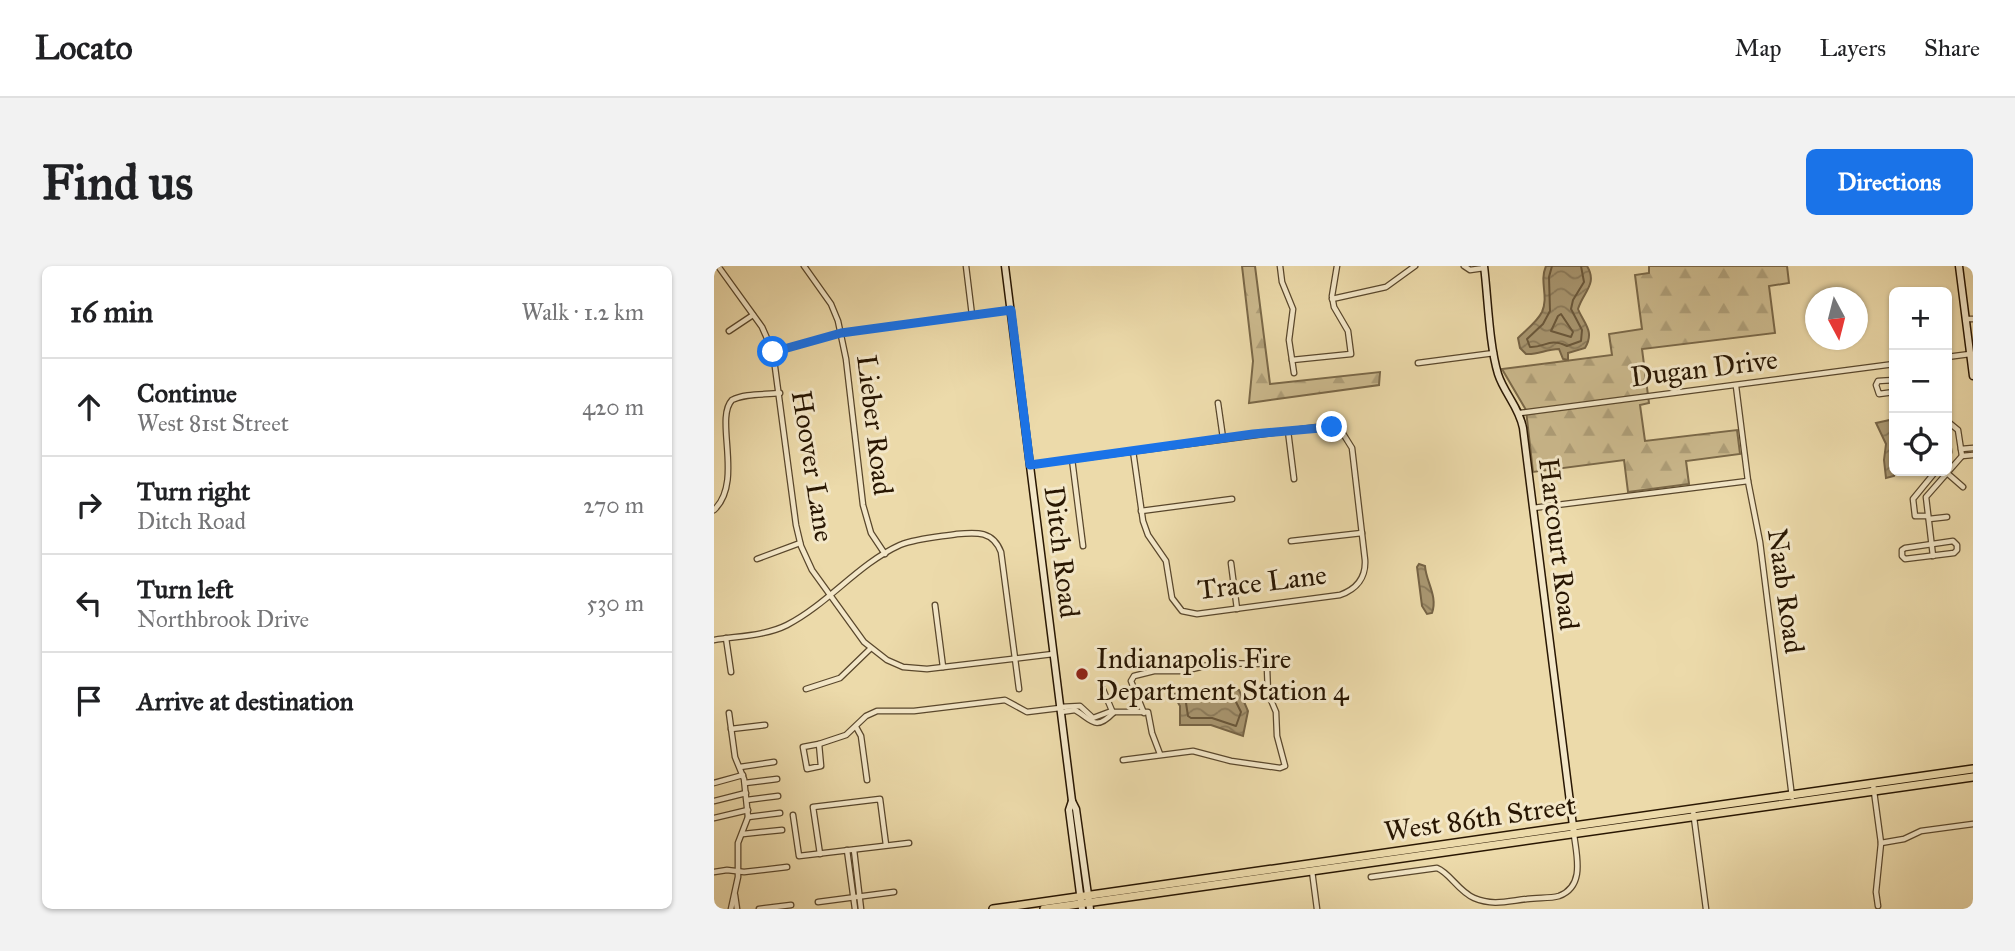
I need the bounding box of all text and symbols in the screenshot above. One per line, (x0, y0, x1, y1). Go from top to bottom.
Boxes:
text: Locato (35, 28, 133, 68)
text: Map (1735, 33, 1782, 63)
text: Layers (1820, 33, 1886, 63)
text: Share (1924, 33, 1980, 63)
button: Directions (1806, 149, 1973, 215)
text: Find us (42, 153, 193, 212)
north arrow (1805, 287, 1868, 350)
map controls (1889, 287, 1952, 476)
button: + (1889, 287, 1952, 350)
text: 16 min (70, 294, 153, 330)
text: Walk · 1.2 km (522, 298, 644, 326)
route start (757, 336, 788, 367)
street label: Dugan Drive (1629, 342, 1779, 394)
button: − (1889, 350, 1952, 413)
street label: Lieber Road (849, 353, 901, 497)
text: Continue (137, 377, 237, 409)
icon: ahead (70, 388, 108, 426)
street label: Hoover Lane (784, 388, 842, 544)
text: 420 m (582, 393, 644, 421)
text: West 81st Street (137, 409, 289, 437)
route end (1316, 411, 1347, 442)
button: locate (1889, 413, 1952, 476)
street label: Harcourt Road (1531, 456, 1587, 632)
text: Turn right (137, 475, 250, 507)
street label: Ditch Road (1037, 484, 1087, 620)
icon: right (70, 486, 108, 524)
text: 270 m (583, 491, 644, 519)
text: Ditch Road (137, 507, 246, 535)
street label: Naab Road (1760, 526, 1812, 656)
street label: Trace Lane (1196, 557, 1328, 607)
text: Turn left (137, 573, 233, 605)
icon: left (70, 584, 108, 622)
text: 530 m (586, 589, 644, 617)
text: Northbrook Drive (137, 605, 309, 633)
place label: Indianapolis Fire Department Station 4 (1096, 641, 1350, 708)
marker: Indianapolis Fire Department Station 4 (1074, 666, 1090, 682)
icon: arrive (70, 682, 108, 720)
text: Arrive at destination (137, 685, 354, 717)
street label: West 86th Street (1382, 787, 1578, 849)

